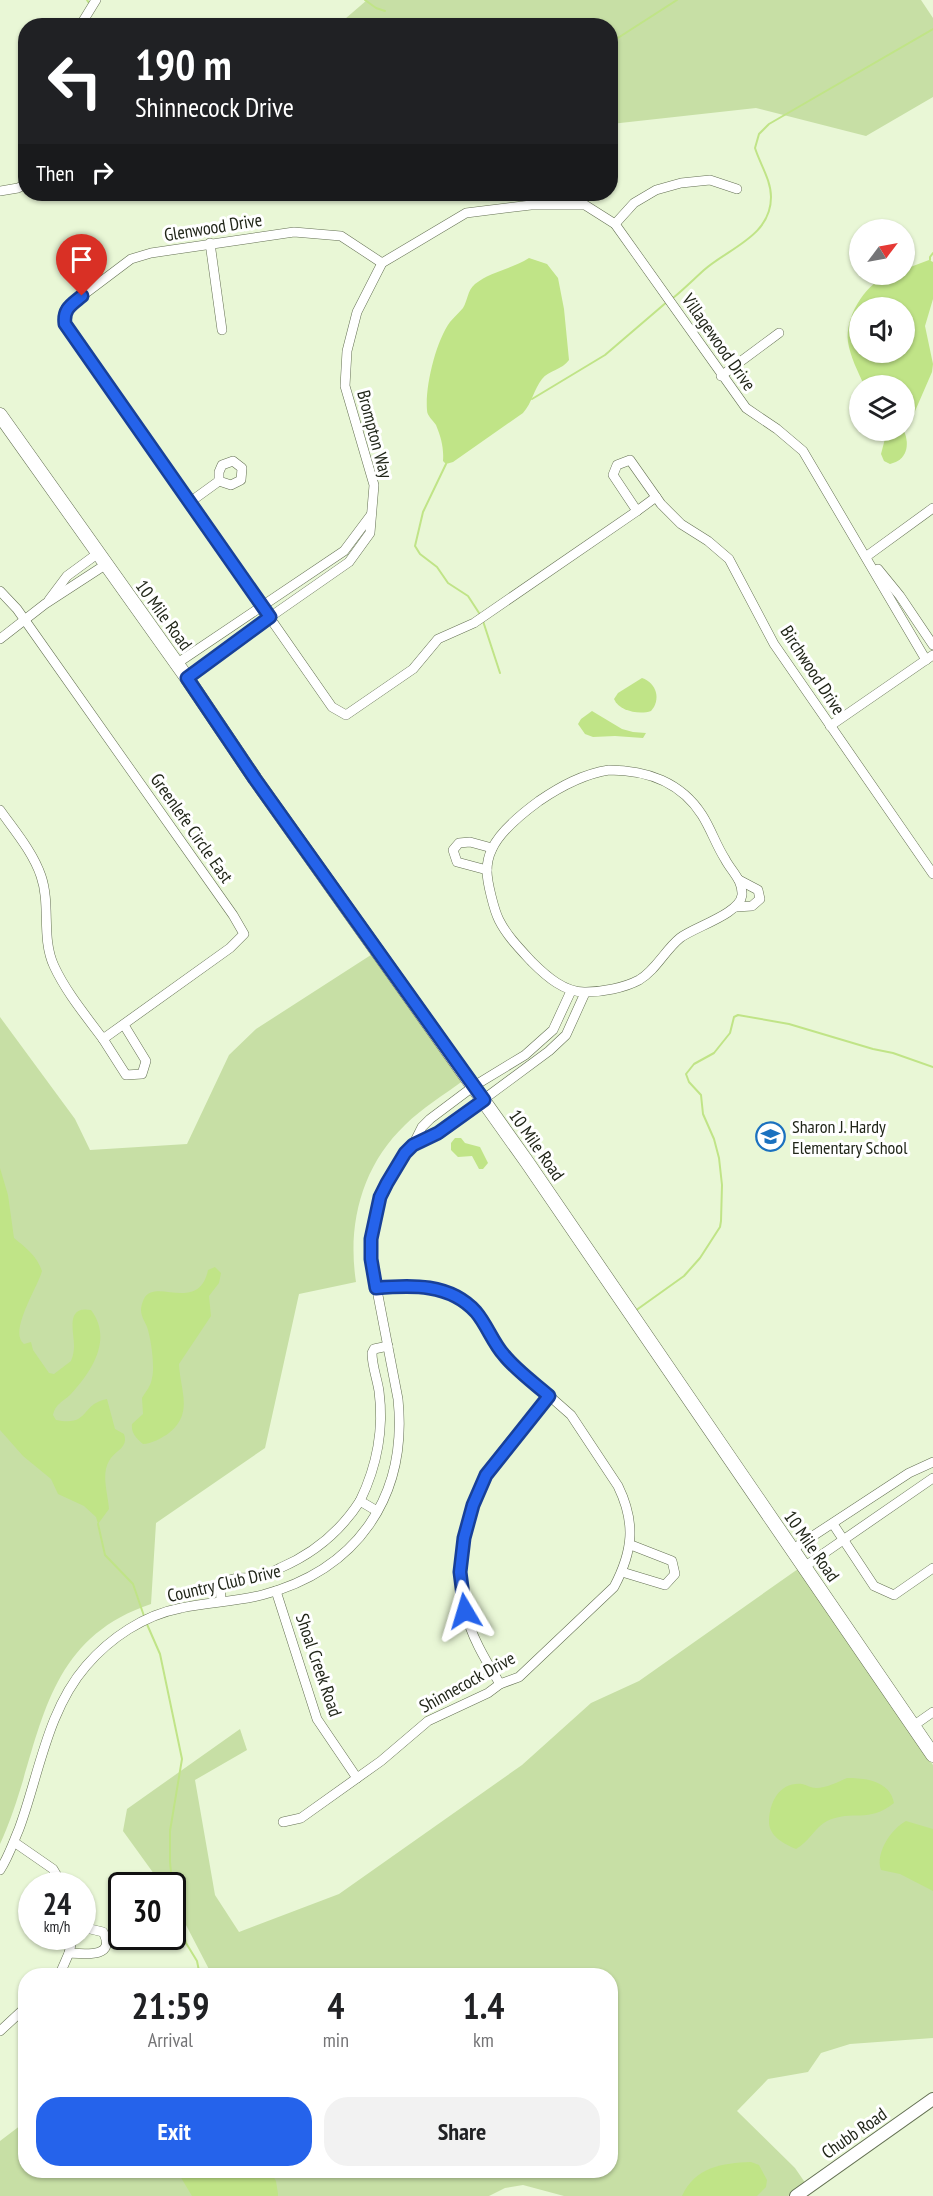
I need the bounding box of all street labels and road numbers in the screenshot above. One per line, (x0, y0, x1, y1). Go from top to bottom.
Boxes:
street label: Glenwood Drive (162, 208, 264, 246)
street label: Villagewood Drive (677, 288, 761, 395)
street label: Brompton Way (352, 387, 398, 481)
street label: 10 Mile Road (131, 575, 197, 655)
street label: Birchwood Drive (776, 621, 850, 719)
street label: Greenlefe Circle East (146, 769, 238, 887)
street label: 10 Mile Road (504, 1105, 570, 1185)
street label: 10 Mile Road (779, 1506, 845, 1586)
street label: Country Club Drive (165, 1559, 283, 1607)
street label: Shoal Creek Road (291, 1611, 347, 1719)
street label: Shinnecock Drive (415, 1646, 519, 1718)
street label: Chubb Road (817, 2102, 891, 2164)

